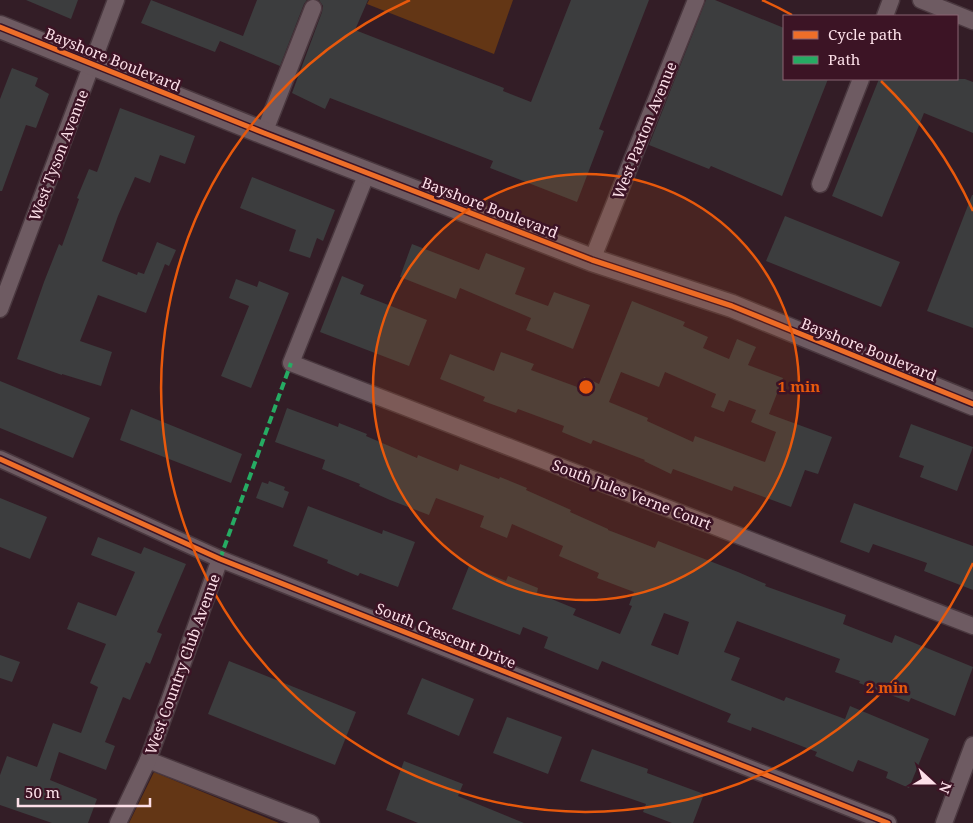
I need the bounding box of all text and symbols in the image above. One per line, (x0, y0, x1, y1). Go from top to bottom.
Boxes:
legend (783, 15, 958, 80)
street label: Bayshore Boulevard (42, 23, 184, 95)
text: Cycle path (828, 24, 903, 44)
text: Path (828, 49, 861, 69)
street label: West Paxton Avenue (607, 59, 681, 201)
street label: West Tyson Avenue (24, 87, 92, 223)
street label: Bayshore Boulevard (419, 172, 561, 242)
street label: Bayshore Boulevard (798, 313, 940, 385)
text: 1 min (778, 376, 820, 396)
centre of rings (577, 378, 595, 396)
street label: South Jules Verne Court (550, 454, 714, 534)
street label: West Country Club Avenue (140, 571, 224, 757)
street label: South Crescent Drive (373, 598, 519, 672)
text: 2 min (866, 677, 908, 697)
north arrow (908, 758, 958, 808)
scale bar (18, 776, 150, 808)
text: N (935, 779, 956, 796)
text: 50 m (25, 782, 60, 802)

